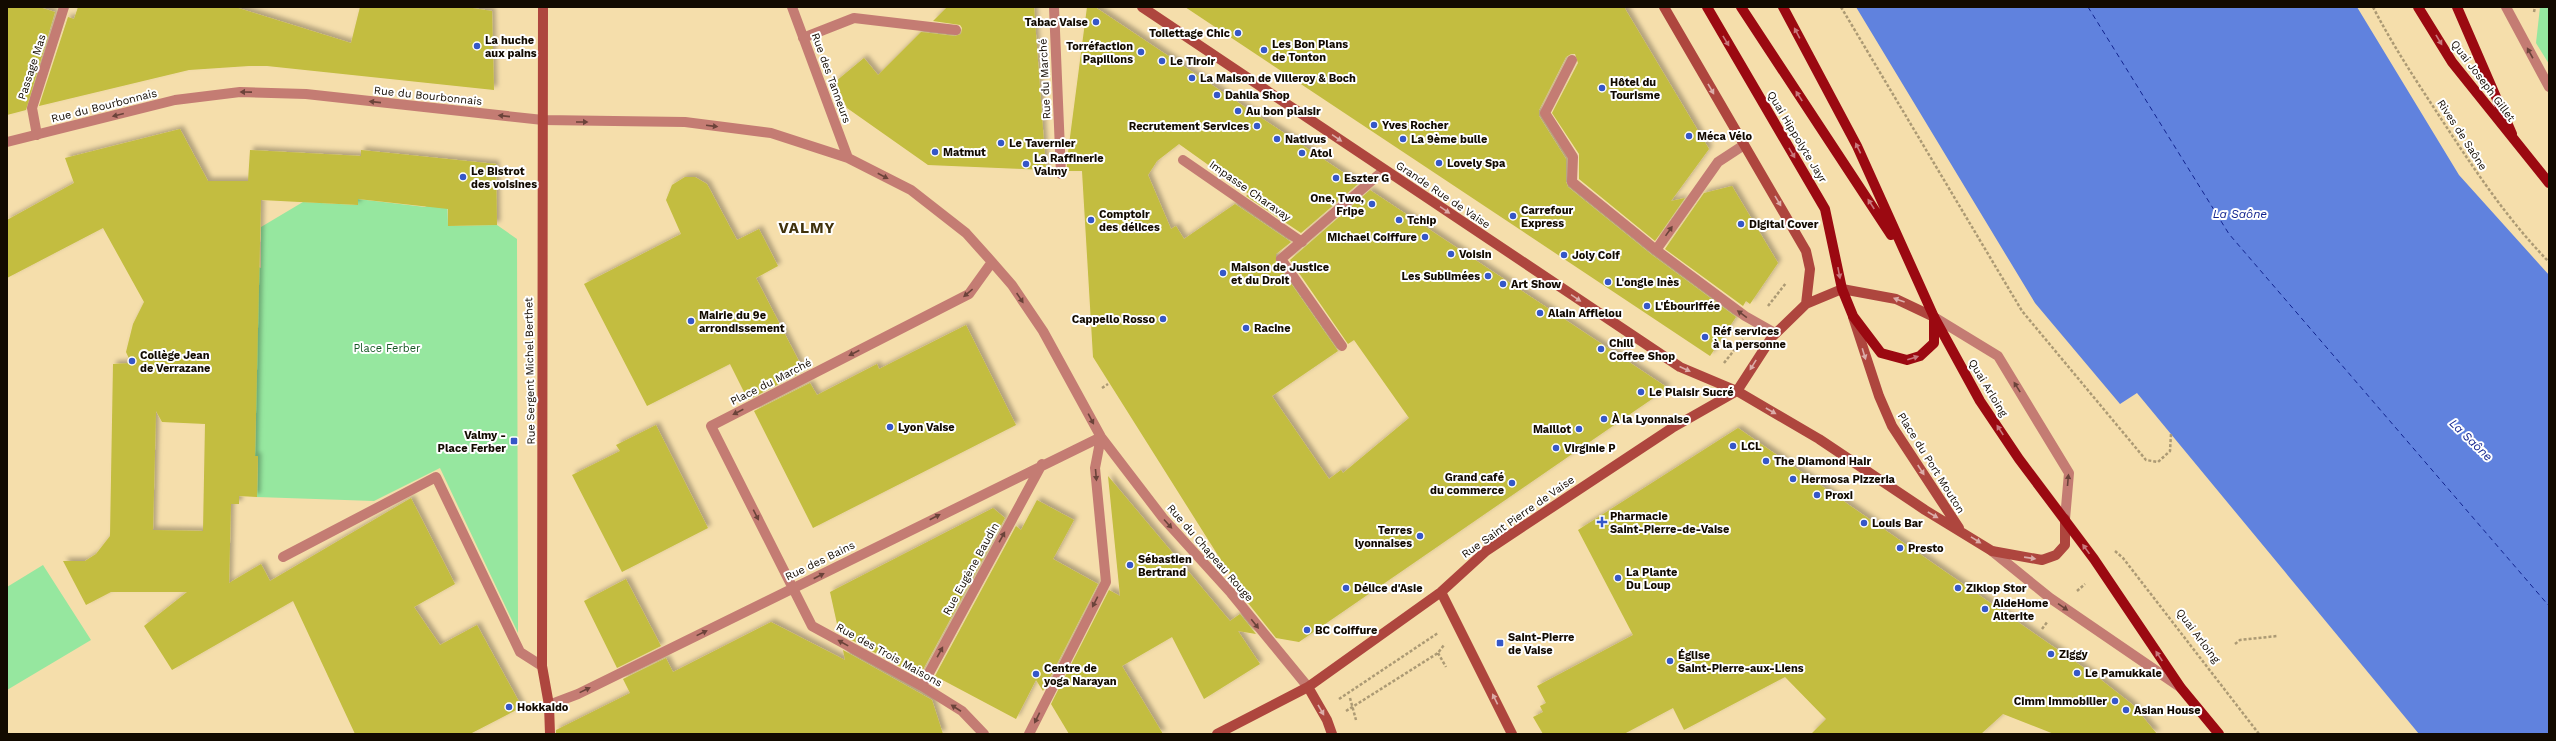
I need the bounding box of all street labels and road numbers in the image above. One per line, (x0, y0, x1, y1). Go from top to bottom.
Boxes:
street label: Rue des Tanneurs (809, 31, 853, 125)
street label: Passage Mas (15, 32, 49, 101)
street label: Rue du Marché (1036, 38, 1054, 120)
street label: Quai Joseph Gillet (2448, 38, 2518, 125)
street label: Rue du Bourbonnais (373, 84, 483, 108)
street label: Rue du Bourbonnais (50, 87, 158, 125)
street label: Quai Hippolyte Jayr (1764, 89, 1830, 186)
street label: Rives de Saône (2434, 97, 2490, 173)
street label: Impasse Charavay (1207, 158, 1294, 224)
street label: Grande Rue de Vaise (1393, 159, 1493, 231)
street label: Rue Sergent Michel Berthet (522, 297, 538, 445)
street label: Place du Marché (728, 356, 814, 408)
street label: Quai Arloing (1966, 357, 2010, 419)
street label: Place du Port Mouton (1895, 410, 1967, 516)
street label: Rue Saint Pierre de Vaise (1459, 473, 1577, 561)
street label: Rue du Chapeau Rouge (1164, 502, 1256, 604)
street label: Rue Eugène Baudin (940, 521, 1002, 617)
street label: Rue des Bains (783, 538, 857, 583)
street label: Quai Arloing (2173, 606, 2223, 666)
street label: Rue des Trois Maisons (834, 620, 945, 690)

